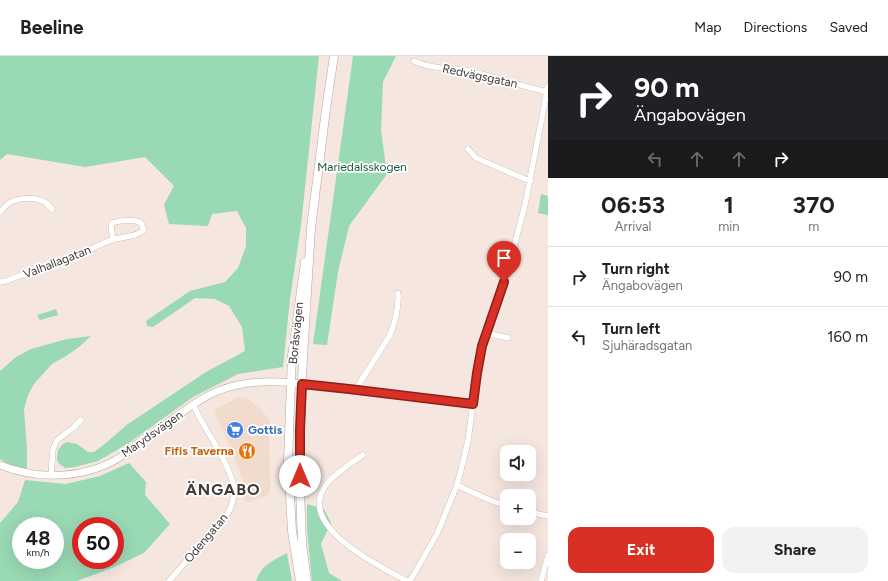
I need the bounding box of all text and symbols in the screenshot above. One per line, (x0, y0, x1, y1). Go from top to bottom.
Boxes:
text: Beeline (20, 16, 84, 39)
text: Map (694, 19, 722, 36)
text: Directions (744, 19, 807, 36)
text: Saved (829, 19, 868, 36)
street label: Redvägsgatan (441, 61, 519, 91)
text: 90 m (634, 70, 699, 104)
icon: right (568, 72, 620, 124)
text: Ängabovägen (634, 104, 746, 126)
icon: left (644, 148, 666, 170)
icon: ahead (686, 148, 708, 170)
icon: ahead (728, 148, 750, 170)
icon: right (770, 148, 792, 170)
park label: Mariedalsskogen (317, 160, 407, 174)
text: 06:53 (601, 190, 665, 219)
text: 1 (724, 190, 734, 219)
text: 370 (793, 190, 835, 219)
text: Arrival (615, 219, 651, 234)
text: min (718, 219, 740, 234)
text: m (808, 219, 819, 234)
pin (487, 241, 521, 282)
street label: Valhallagatan (21, 243, 93, 281)
icon: arrive (493, 247, 515, 269)
text: Turn right (602, 260, 670, 278)
icon: right (568, 266, 590, 288)
text: 90 m (833, 268, 868, 286)
text: Ängabovägen (602, 278, 683, 293)
street label: Boråsvägen (286, 301, 306, 365)
text: Turn left (602, 320, 660, 338)
icon: left (568, 326, 590, 348)
text: 160 m (827, 328, 868, 346)
text: Sjuhäradsgatan (602, 338, 692, 353)
street label: Marydsvägen (119, 408, 186, 460)
supermarket icon: Gottis (225, 420, 245, 440)
place label: Gottis (248, 423, 283, 437)
restaurant icon: Fifis Taverna (237, 441, 257, 461)
place label: Fifis Taverna (165, 444, 234, 458)
map controls (500, 445, 536, 569)
button: sound (500, 445, 536, 481)
position arrow (279, 455, 321, 497)
district label: ÄNGABO (185, 480, 261, 499)
button: + (500, 489, 536, 525)
street label: Odengatan (181, 510, 231, 566)
speed limit sign: 50 (72, 517, 124, 569)
text: 48 (26, 526, 50, 550)
button: Exit (568, 527, 714, 573)
button: Share (722, 527, 868, 573)
button: − (500, 533, 536, 569)
text: km/h (27, 546, 49, 559)

